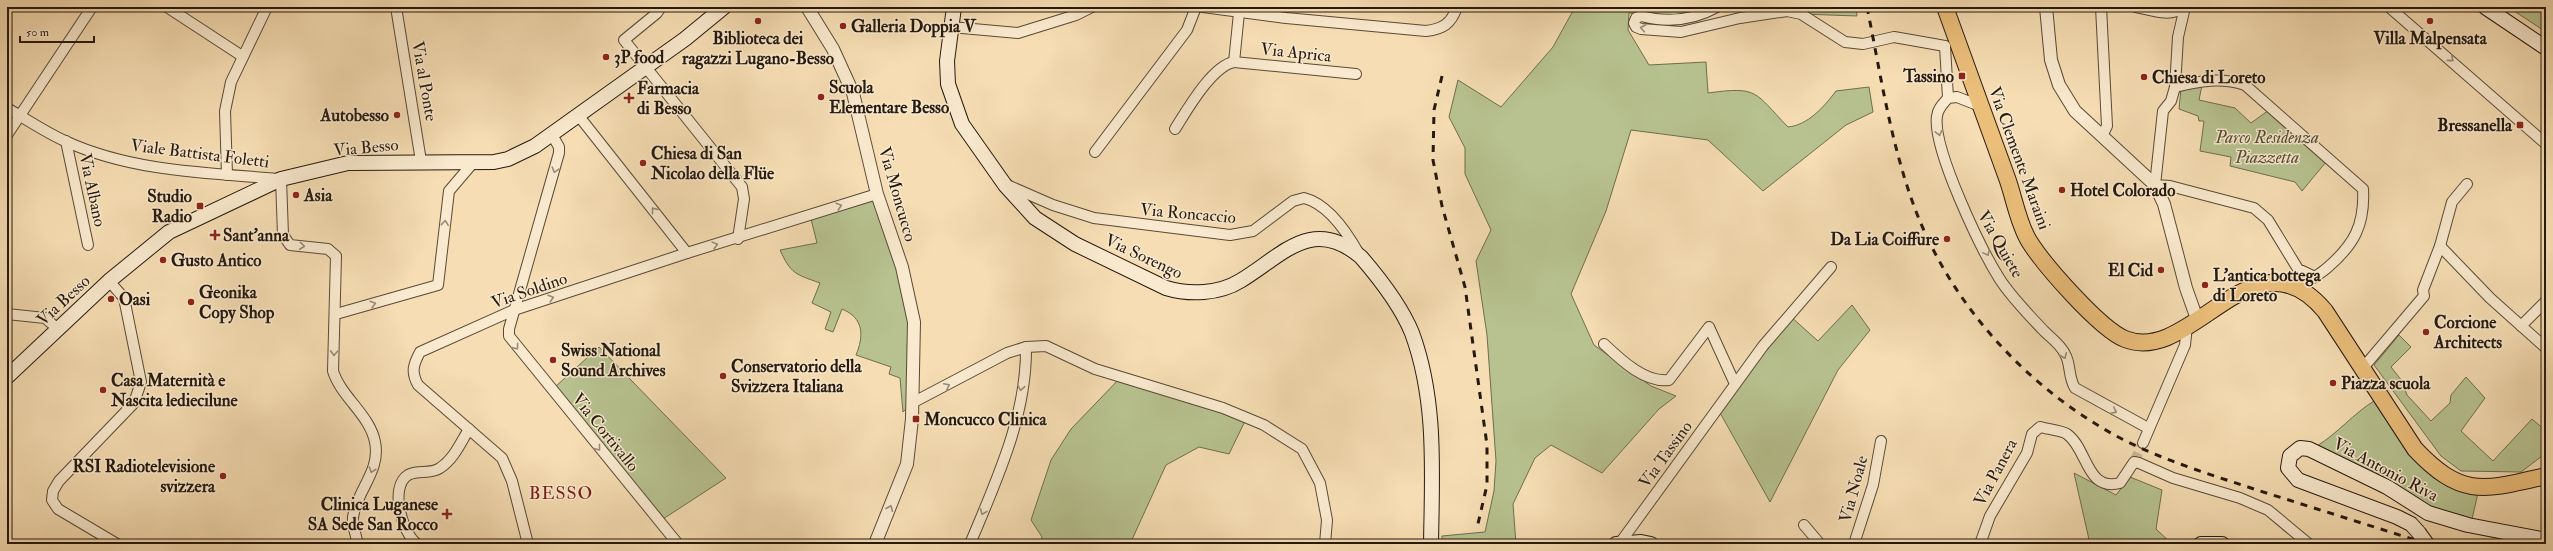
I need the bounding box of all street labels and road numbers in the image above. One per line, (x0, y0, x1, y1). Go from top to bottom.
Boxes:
street label: Via Aprica (1259, 38, 1333, 68)
street label: Via al Ponte (407, 39, 442, 123)
street label: Via Clemente Maraini (1984, 84, 2055, 233)
street label: Via Besso (333, 134, 399, 161)
street label: Viale Battista Foletti (130, 135, 271, 172)
street label: Via Moncucco (874, 144, 921, 244)
street label: Via Albano (75, 152, 111, 229)
street label: Via Roncaccio (1139, 199, 1237, 228)
street label: Via Quiete (1973, 207, 2028, 282)
street label: Via Sorengo (1102, 229, 1186, 284)
street label: Via Soldino (489, 268, 570, 313)
street label: Via Besso (32, 270, 94, 330)
street label: Via Cortivallo (568, 389, 644, 476)
street label: Via Tassino (1634, 417, 1697, 492)
street label: Via Antonio Riva (2330, 433, 2443, 506)
street label: Via Panera (1969, 434, 2022, 509)
street label: Via Noale (1834, 453, 1872, 525)

